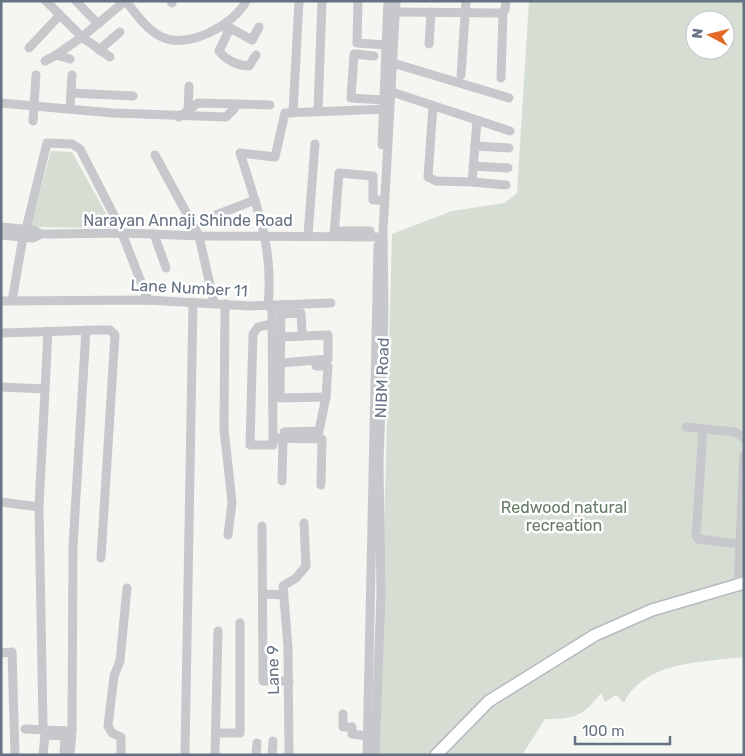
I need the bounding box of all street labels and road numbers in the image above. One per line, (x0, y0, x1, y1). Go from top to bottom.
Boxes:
street label: Narayan Annaji Shinde Road (83, 211, 293, 230)
street label: Lane Number 11 (130, 275, 248, 301)
street label: NIBM Road (371, 337, 393, 419)
street label: Lane 9 (263, 645, 283, 695)

